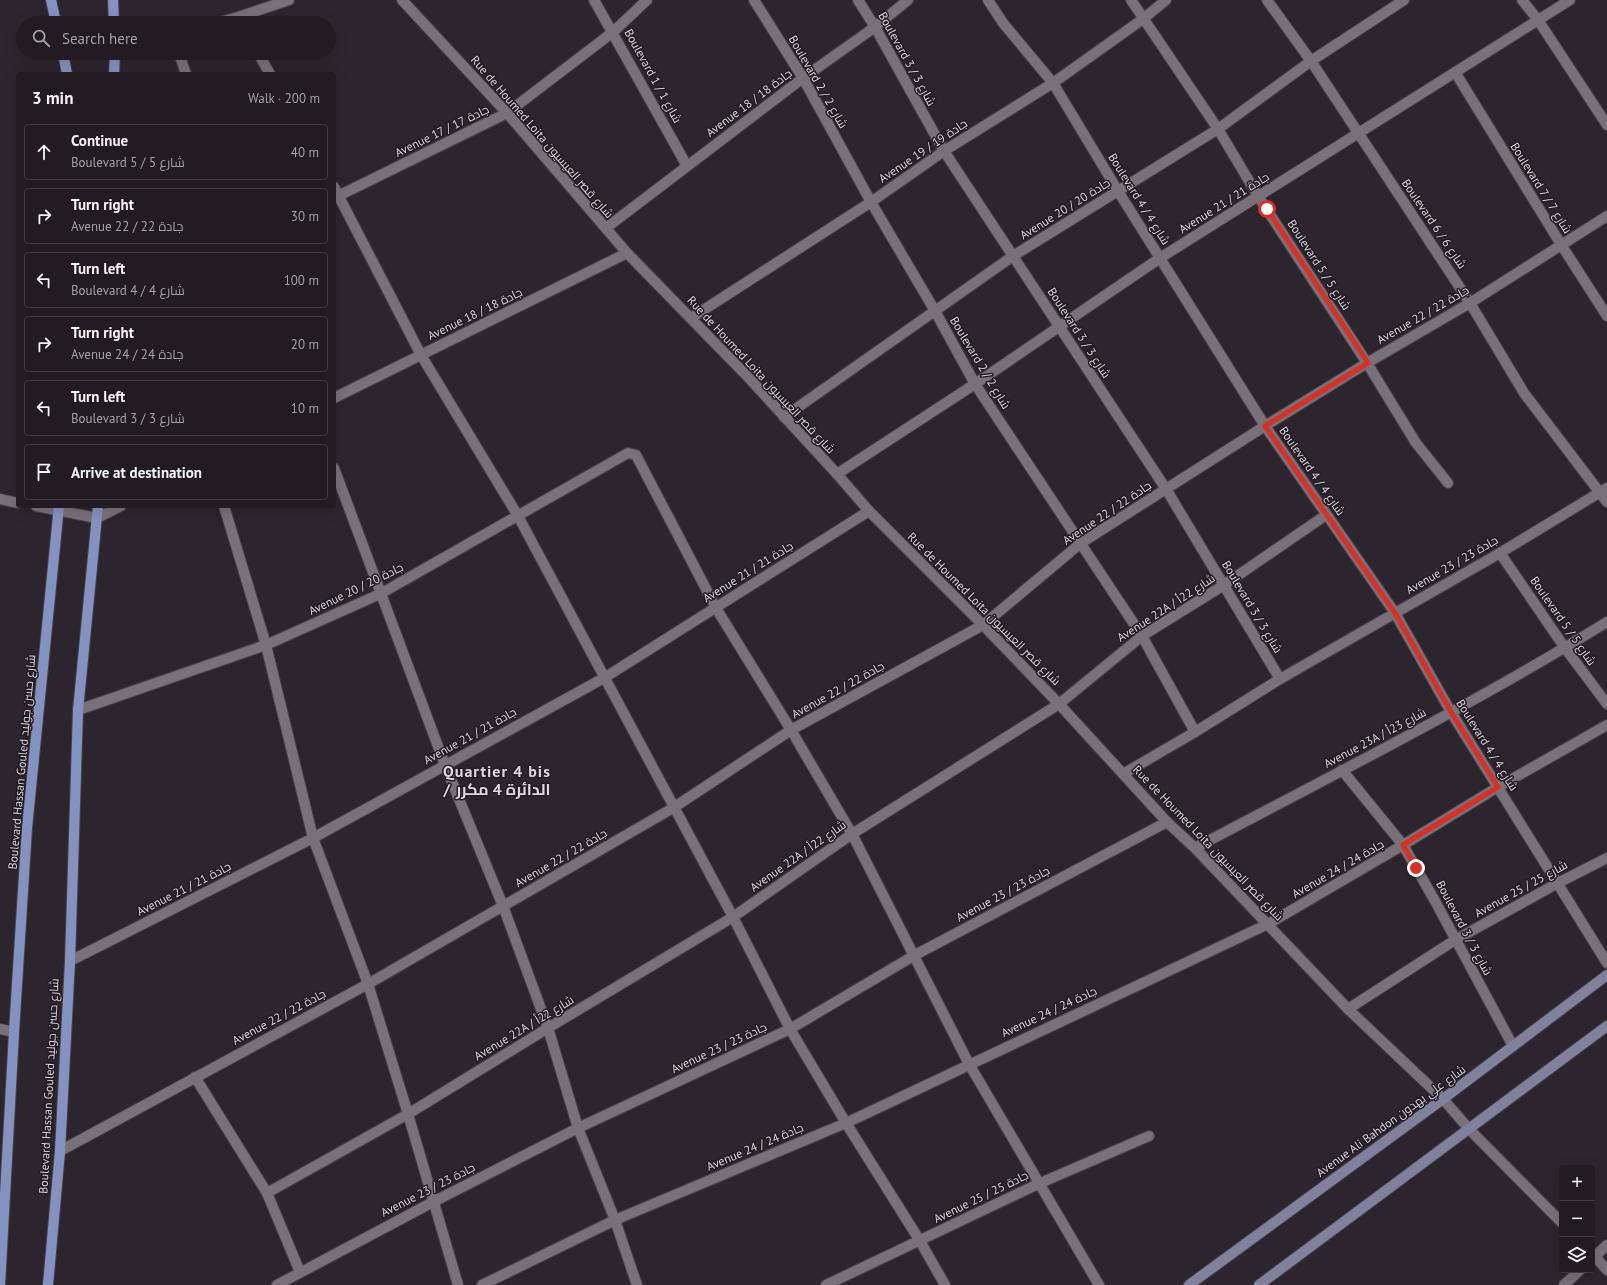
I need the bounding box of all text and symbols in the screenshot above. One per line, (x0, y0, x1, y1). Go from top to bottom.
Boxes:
street label: Boulevard 3 / شارع 3 (875, 9, 939, 109)
search box (16, 16, 336, 60)
street label: Boulevard 1 / شارع 1 (621, 26, 685, 126)
icon: search (30, 27, 52, 49)
text: Search here (62, 29, 138, 48)
street label: Boulevard 2 / شارع 2 (785, 33, 851, 131)
street label: Rue de Houmed Loita شارع قصر العيسيون (467, 52, 617, 222)
street label: Avenue 18 / جادة 18 (703, 65, 795, 140)
text: 3 min (32, 87, 73, 109)
text: Walk · 200 m (248, 90, 320, 107)
street label: Avenue 17 / جادة 17 (392, 101, 491, 160)
street label: Avenue 19 / جادة 19 (876, 115, 970, 186)
text: Continue (71, 131, 128, 150)
street label: Boulevard 7 / شارع 7 (1507, 140, 1575, 237)
icon: ahead (33, 141, 55, 163)
text: 40 m (291, 144, 319, 161)
street label: Boulevard 4 / شارع 4 (1104, 150, 1174, 248)
text: Boulevard 5 / شارع 5 (71, 154, 185, 171)
street label: Avenue 21 / جادة 21 (1176, 169, 1272, 236)
street label: Avenue 20 / جادة 20 (1017, 175, 1113, 242)
street label: Boulevard 6 / شارع 6 (1398, 176, 1470, 272)
text: Turn right (71, 195, 134, 214)
route start (1258, 200, 1276, 218)
icon: right (33, 205, 55, 227)
text: 30 m (291, 208, 319, 225)
street label: Boulevard 5 / شارع 5 (1284, 217, 1354, 313)
text: Avenue 22 / جادة 22 (71, 218, 183, 235)
text: Turn left (71, 259, 125, 278)
icon: left (33, 269, 55, 291)
text: 100 m (284, 272, 319, 289)
text: Boulevard 4 / شارع 4 (71, 282, 185, 299)
street label: Avenue 22 / جادة 22 (1374, 282, 1471, 347)
street label: Avenue 18 / جادة 18 (425, 284, 525, 343)
street label: Boulevard 3 / شارع 3 (1044, 285, 1114, 381)
street label: Rue de Houmed Loita شارع قصر العيسيون (683, 293, 839, 457)
street label: Boulevard 2 / شارع 2 (946, 314, 1014, 412)
text: Turn right (71, 323, 134, 342)
icon: right (33, 333, 55, 355)
text: 20 m (291, 336, 319, 353)
text: Avenue 24 / جادة 24 (71, 346, 183, 363)
text: Turn left (71, 387, 125, 406)
icon: left (33, 397, 55, 419)
text: 10 m (291, 400, 319, 417)
text: Boulevard 3 / شارع 3 (71, 410, 185, 427)
street label: Boulevard 4 / شارع 4 (1275, 423, 1349, 519)
icon: arrive (33, 461, 55, 483)
text: Arrive at destination (71, 463, 202, 482)
street label: Avenue 22 / جادة 22 (1060, 477, 1154, 548)
street label: Rue de Houmed Loita شارع قصر العيسيون (904, 529, 1064, 689)
street label: Avenue 23 / جادة 23 (1403, 532, 1500, 597)
street label: Avenue 21 / جادة 21 (700, 538, 796, 605)
street label: Boulevard 3 / شارع 3 (1218, 558, 1286, 656)
street label: Avenue 20 / جادة 20 (306, 559, 406, 618)
street label: Avenue 22A / شارع 22أ (1114, 570, 1218, 646)
street label: Boulevard 5 / شارع 5 (1526, 573, 1600, 669)
street label: Boulevard Hassan Gouled شارع حسن جوليد (5, 654, 39, 870)
street label: Avenue 22 / جادة 22 (789, 658, 887, 721)
street label: Boulevard 4 / شارع 4 (1452, 696, 1522, 794)
street label: Avenue 21 / جادة 21 (421, 704, 519, 767)
street label: Avenue 23A / شارع 23أ (1321, 704, 1429, 772)
district label: Quartier 4 bis / الدائرة 4 مكرر (442, 761, 551, 799)
street label: Rue de Houmed Loita شارع قصر العيسيون (1129, 762, 1287, 924)
street label: Avenue 22A / شارع 22أ (747, 817, 849, 895)
street label: Avenue 22 / جادة 22 (512, 825, 609, 890)
street label: Avenue 24 / جادة 24 (1289, 836, 1386, 901)
street label: Avenue 25 / شارع 25 (1472, 857, 1570, 921)
street label: Avenue 21 / جادة 21 (134, 858, 233, 919)
route end (1407, 859, 1425, 877)
street label: Avenue 23 / جادة 23 (953, 863, 1052, 925)
street label: Boulevard 3 / شارع 3 (1432, 878, 1496, 978)
street label: Boulevard Hassan Gouled شارع حسن جوليد (35, 978, 63, 1194)
street label: Avenue 24 / جادة 24 (999, 983, 1099, 1040)
street label: Avenue 22 / جادة 22 (229, 986, 328, 1048)
street label: Avenue 22A / شارع 22أ (471, 992, 577, 1064)
street label: Avenue 23 / جادة 23 (669, 1019, 769, 1076)
street label: Avenue Ali Bahdon شارع علي بهدون (1313, 1061, 1470, 1182)
street label: Avenue 24 / جادة 24 (704, 1119, 805, 1174)
street label: Avenue 23 / جادة 23 (378, 1159, 477, 1220)
map controls (1559, 1165, 1595, 1273)
button: + (1559, 1165, 1595, 1201)
street label: Avenue 25 / جادة 25 (931, 1167, 1031, 1226)
button: − (1559, 1201, 1595, 1237)
button: layers (1559, 1237, 1595, 1273)

